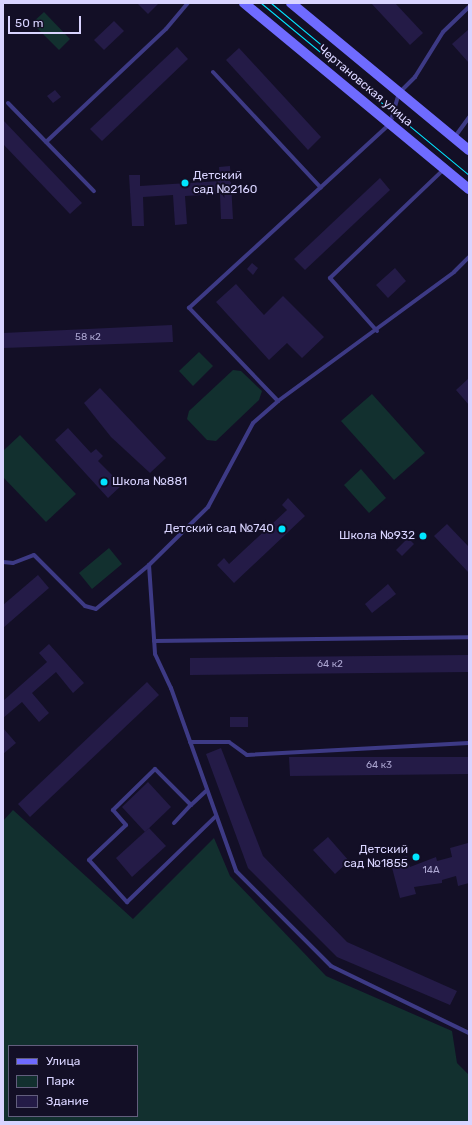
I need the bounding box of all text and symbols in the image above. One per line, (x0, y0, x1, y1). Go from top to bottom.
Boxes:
scale bar (10, 8, 83, 34)
text: 50 m (15, 16, 43, 30)
street label: Чертановская улица (315, 42, 415, 130)
place label: Детский сад №2160 (193, 169, 257, 197)
marker: Детский сад №2160 (180, 178, 190, 188)
house number: 58 к2 (75, 332, 101, 344)
place label: Школа №881 (112, 475, 187, 489)
marker: Школа №881 (99, 477, 109, 487)
place label: Детский сад №740 (164, 522, 274, 536)
marker: Детский сад №740 (277, 524, 287, 534)
place label: Школа №932 (339, 529, 415, 543)
marker: Школа №932 (418, 531, 428, 541)
house number: 64 к2 (317, 659, 343, 671)
house number: 64 к3 (366, 760, 392, 772)
place label: Детский сад №1855 (344, 843, 408, 871)
marker: Детский сад №1855 (411, 852, 421, 862)
house number: 14А (422, 865, 440, 877)
legend (8, 1045, 138, 1117)
text: Улица (46, 1054, 80, 1068)
text: Парк (46, 1074, 75, 1088)
text: Здание (46, 1094, 89, 1108)

